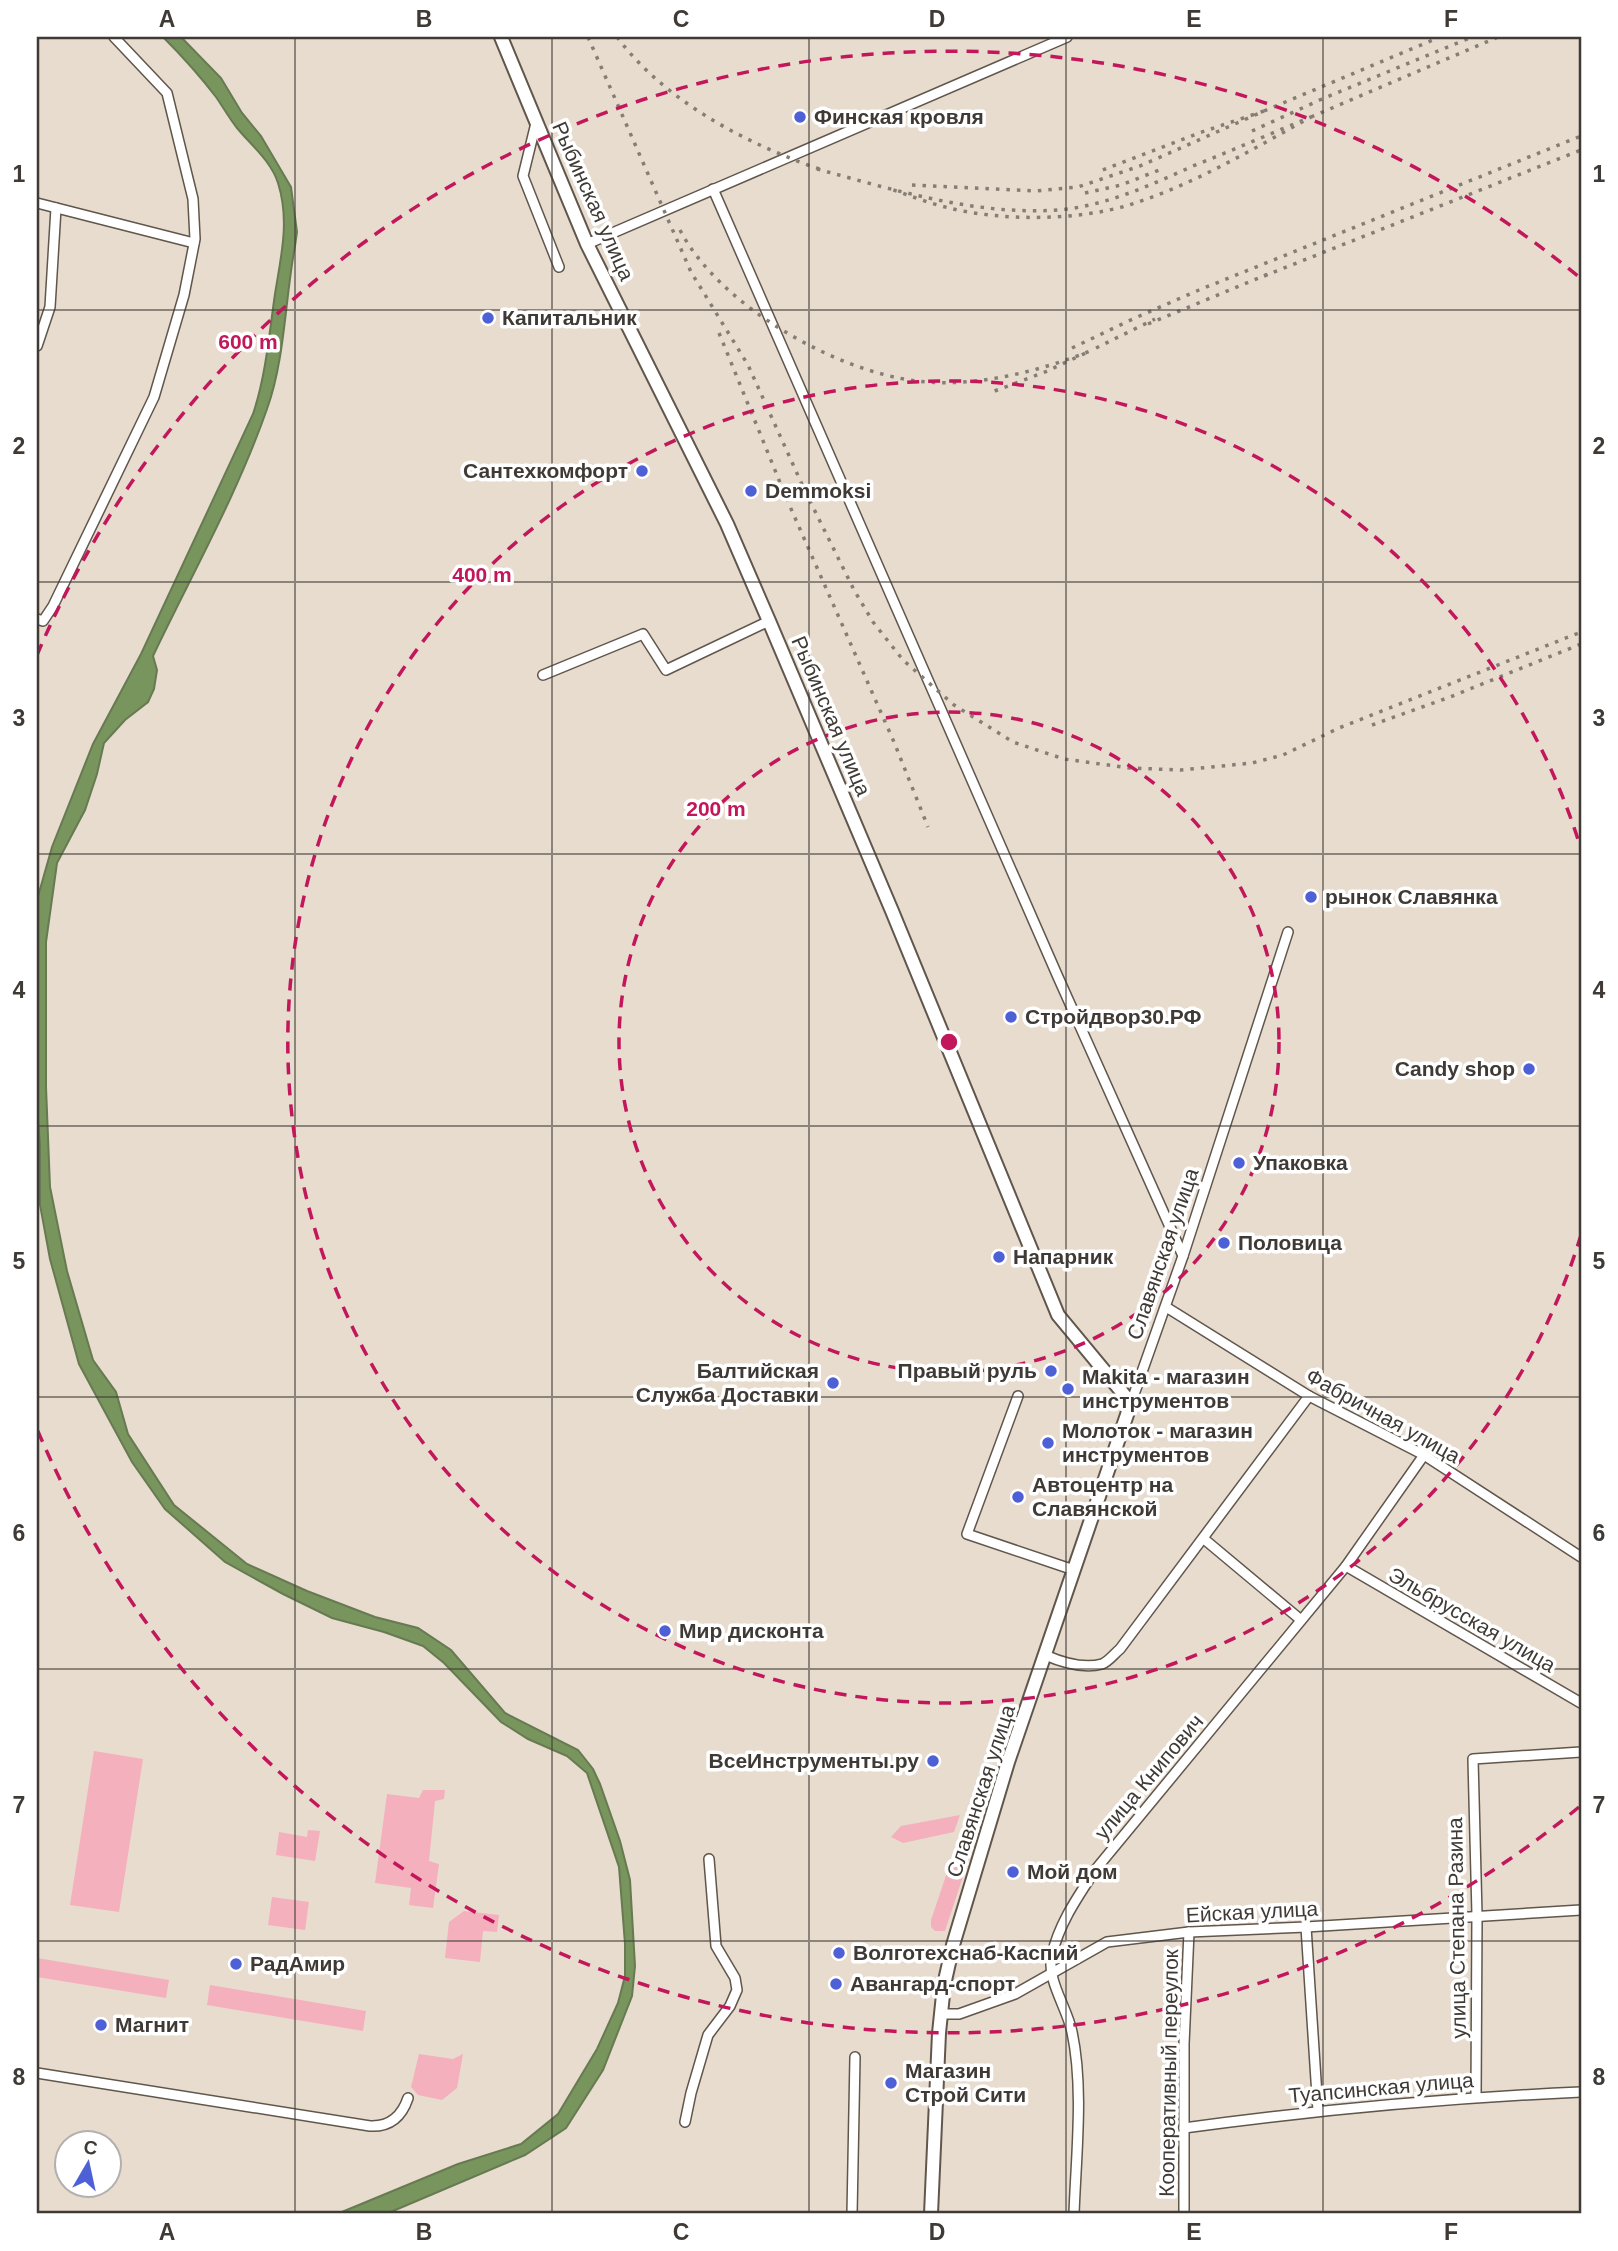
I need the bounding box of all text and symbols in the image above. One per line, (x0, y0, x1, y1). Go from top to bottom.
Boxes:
text: A (159, 6, 175, 32)
text: B (416, 6, 432, 32)
text: C (673, 6, 689, 32)
text: D (929, 6, 945, 32)
text: E (1186, 6, 1202, 32)
text: F (1444, 6, 1458, 32)
place label: Финская кровля (814, 105, 984, 128)
marker: Финская кровля (792, 109, 808, 125)
street label: Рыбинская улица (548, 118, 639, 284)
text: 1 (13, 161, 26, 187)
text: 1 (1593, 161, 1606, 187)
place label: Капитальник (502, 306, 637, 329)
marker: Капитальник (480, 310, 496, 326)
text: 600 m (218, 330, 278, 353)
text: 2 (13, 433, 25, 459)
text: 2 (1593, 433, 1605, 459)
place label: Сантехкомфорт (463, 459, 628, 482)
marker: Сантехкомфорт (634, 463, 650, 479)
place label: Demmoksi (765, 479, 871, 502)
marker: Demmoksi (743, 483, 759, 499)
text: 400 m (452, 563, 512, 586)
street label: Рыбинская улица (787, 633, 876, 799)
text: 3 (13, 705, 25, 731)
text: 3 (1593, 705, 1605, 731)
text: 200 m (686, 797, 746, 820)
place label: рынок Славянка (1325, 885, 1498, 908)
marker: рынок Славянка (1303, 889, 1319, 905)
text: 4 (13, 977, 26, 1003)
text: 4 (1593, 977, 1606, 1003)
place label: Стройдвор30.РФ (1025, 1005, 1202, 1028)
marker: Стройдвор30.РФ (1003, 1009, 1019, 1025)
centre of rings (937, 1030, 961, 1054)
place label: Candy shop (1395, 1057, 1515, 1080)
marker: Candy shop (1521, 1061, 1537, 1077)
place label: Упаковка (1253, 1151, 1348, 1174)
marker: Упаковка (1231, 1155, 1247, 1171)
street label: Славянская улица (1122, 1165, 1203, 1343)
place label: Половица (1238, 1231, 1342, 1254)
marker: Половица (1216, 1235, 1232, 1251)
place label: Напарник (1013, 1245, 1114, 1268)
text: 5 (13, 1248, 26, 1274)
text: 5 (1593, 1248, 1606, 1274)
marker: Напарник (991, 1249, 1007, 1265)
place label: Балтийская Служба Доставки (636, 1359, 819, 1406)
place label: Правый руль (898, 1359, 1037, 1382)
marker: Правый руль (1043, 1363, 1059, 1379)
street label: Фабричная улица (1302, 1364, 1464, 1468)
place label: Makita - магазин инструментов (1082, 1365, 1250, 1412)
marker: Балтийская Служба Доставки (825, 1375, 841, 1391)
marker: Makita - магазин инструментов (1060, 1381, 1076, 1397)
place label: Молоток - магазин инструментов (1062, 1419, 1253, 1466)
marker: Молоток - магазин инструментов (1040, 1435, 1056, 1451)
place label: Автоцентр на Славянской (1032, 1473, 1174, 1520)
marker: Автоцентр на Славянской (1010, 1489, 1026, 1505)
text: 6 (13, 1520, 25, 1546)
text: 6 (1593, 1520, 1605, 1546)
street label: Эльбрусская улица (1385, 1562, 1560, 1677)
place label: Мир дисконта (679, 1619, 824, 1642)
marker: Мир дисконта (657, 1623, 673, 1639)
street label: Славянская улица (942, 1702, 1019, 1880)
street label: улица Книпович (1090, 1710, 1208, 1844)
place label: ВсеИнструменты.ру (709, 1749, 919, 1772)
marker: ВсеИнструменты.ру (925, 1753, 941, 1769)
text: 7 (13, 1792, 25, 1818)
text: 7 (1593, 1792, 1605, 1818)
street label: улица Степана Разина (1443, 1817, 1470, 2039)
place label: Мой дом (1027, 1860, 1117, 1883)
marker: Мой дом (1005, 1864, 1021, 1880)
street label: Ейская улица (1185, 1897, 1319, 1926)
place label: Волготехснаб-Каспий (853, 1941, 1078, 1964)
marker: Волготехснаб-Каспий (831, 1945, 847, 1961)
street label: Кооперативный переулок (1155, 1948, 1182, 2197)
place label: РадАмир (250, 1952, 345, 1975)
marker: РадАмир (228, 1956, 244, 1972)
place label: Авангард-cпорт (850, 1972, 1015, 1995)
marker: Авангард-cпорт (828, 1976, 844, 1992)
place label: Магнит (115, 2013, 189, 2036)
marker: Магнит (93, 2017, 109, 2033)
place label: Магазин Строй Сити (905, 2059, 1026, 2106)
text: 8 (13, 2064, 26, 2090)
text: 8 (1593, 2064, 1606, 2090)
street label: Туапсинская улица (1288, 2068, 1475, 2107)
marker: Магазин Строй Сити (883, 2075, 899, 2091)
north arrow (52, 2128, 122, 2198)
text: С (82, 2136, 99, 2159)
text: A (159, 2219, 175, 2245)
text: B (416, 2219, 432, 2245)
text: C (673, 2219, 689, 2245)
text: D (929, 2219, 945, 2245)
text: E (1186, 2219, 1202, 2245)
text: F (1444, 2219, 1458, 2245)

